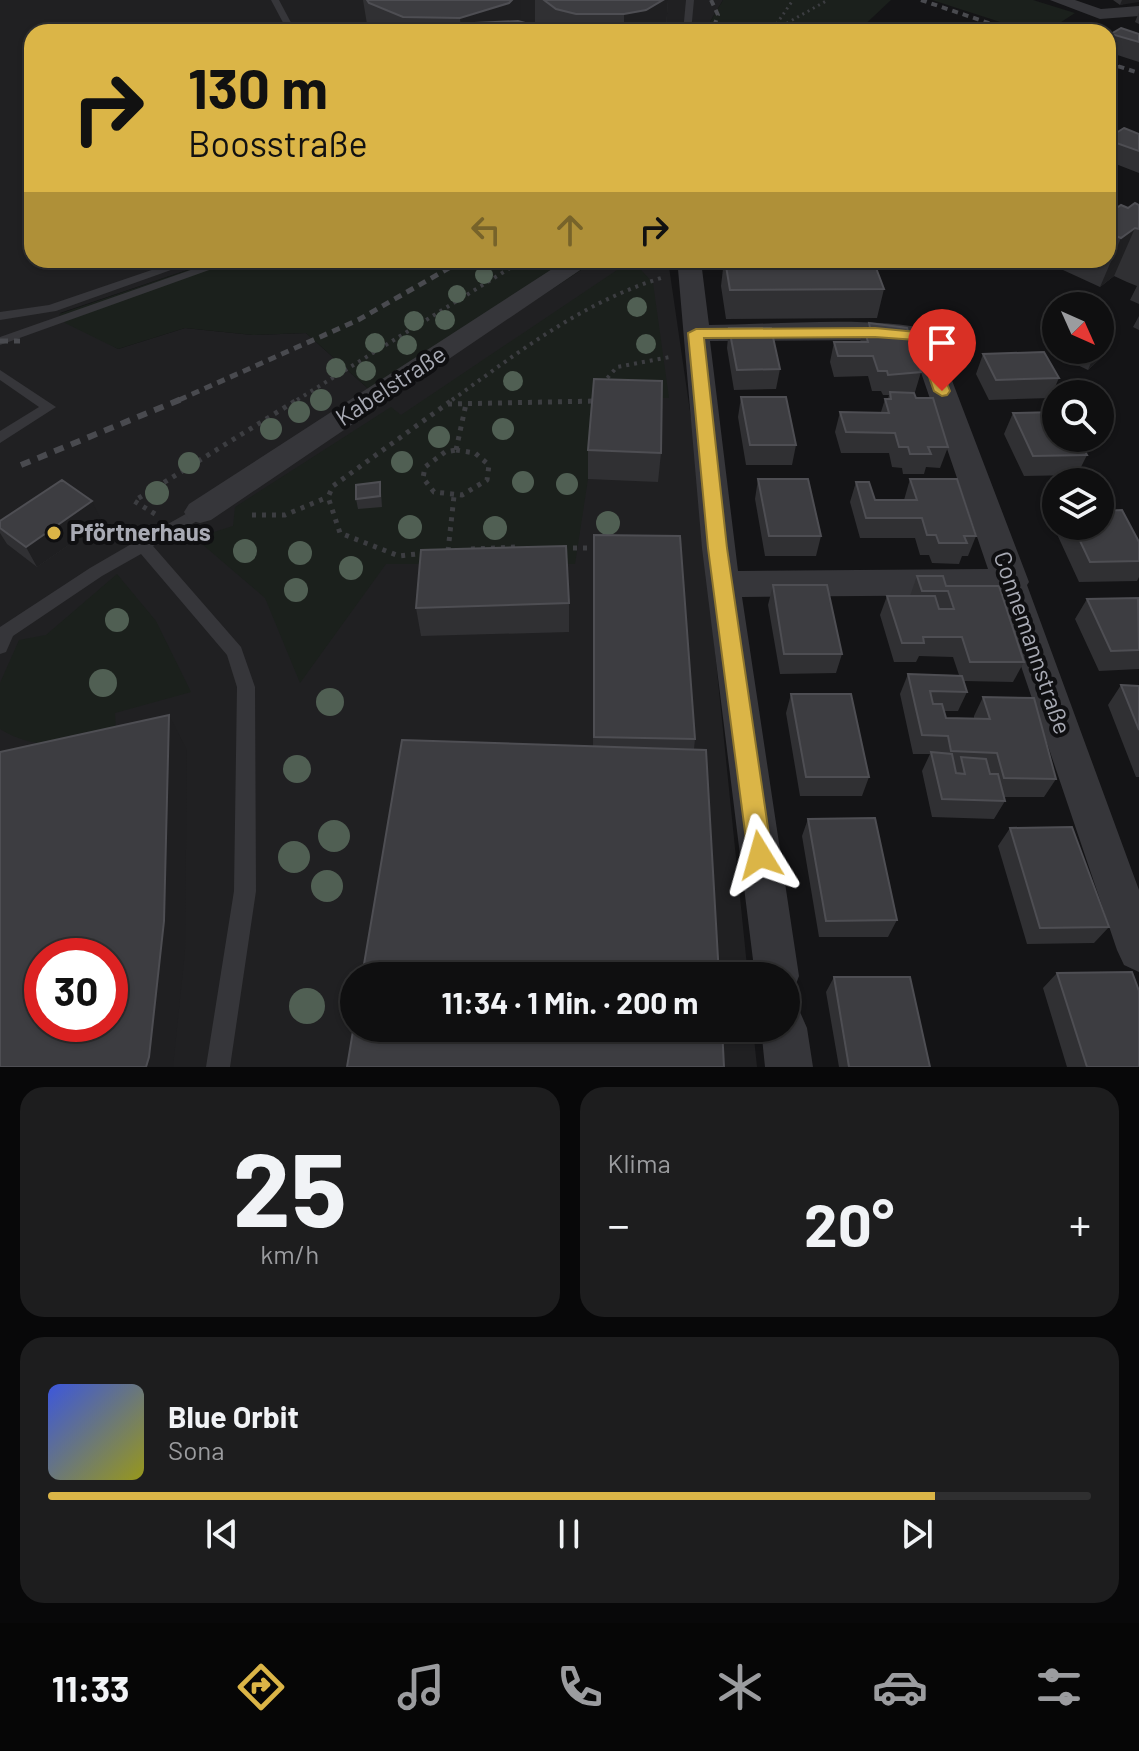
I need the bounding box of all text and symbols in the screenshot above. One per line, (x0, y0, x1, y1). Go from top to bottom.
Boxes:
text: 130 m (188, 53, 328, 120)
icon: right (56, 56, 160, 160)
text: Boosstraße (188, 121, 368, 164)
icon: left (464, 208, 508, 252)
icon: ahead (548, 208, 592, 252)
icon: right (632, 208, 676, 252)
north arrow (1042, 292, 1114, 364)
map controls (1042, 292, 1114, 540)
pin (908, 309, 976, 391)
icon: arrive (920, 321, 964, 365)
street label: Kabelstraße (330, 338, 451, 431)
button: search (1042, 380, 1114, 452)
button: layers (1042, 468, 1114, 540)
place label: Pförtnerhaus (70, 517, 211, 546)
marker: Pförtnerhaus (45, 524, 63, 542)
street label: Connemannstraße (989, 547, 1078, 738)
position arrow (718, 813, 802, 897)
speed limit sign: 30 (24, 938, 128, 1042)
text: 11:34 · 1 Min. · 200 m (442, 984, 698, 1020)
text: 25 (233, 1123, 347, 1248)
text: Klima (608, 1147, 671, 1178)
text: 20° (804, 1187, 894, 1259)
text: − (608, 1197, 630, 1250)
text: + (1069, 1197, 1091, 1250)
text: km/h (260, 1238, 319, 1269)
text: Blue Orbit (168, 1398, 299, 1434)
text: Sona (168, 1434, 225, 1465)
icon: previous (200, 1512, 244, 1556)
icon: pause (547, 1512, 591, 1556)
icon: next (895, 1512, 939, 1556)
icon: directions (233, 1659, 289, 1715)
icon: music (393, 1659, 449, 1715)
icon: phone (552, 1659, 608, 1715)
icon: climate (712, 1659, 768, 1715)
icon: car (872, 1659, 928, 1715)
icon: filters (1031, 1659, 1087, 1715)
text: 11:33 (52, 1666, 130, 1709)

